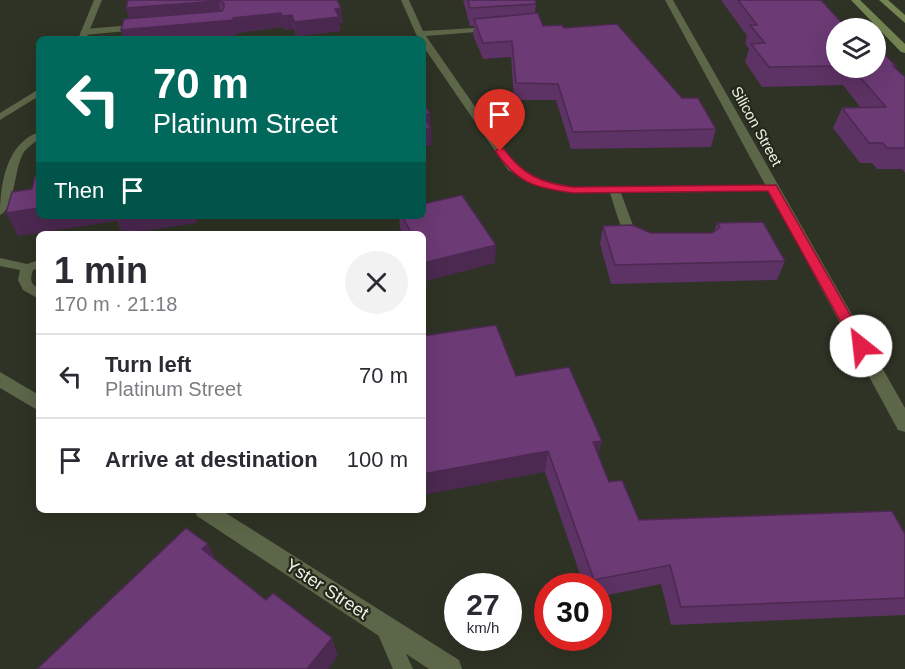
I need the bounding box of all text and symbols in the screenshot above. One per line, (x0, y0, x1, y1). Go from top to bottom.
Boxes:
map controls (826, 18, 886, 78)
button: layers (826, 18, 886, 78)
icon: left (54, 60, 132, 138)
text: 70 m (153, 60, 249, 107)
street label: Silicon Street (728, 83, 786, 169)
pin (474, 89, 525, 151)
icon: arrive (483, 98, 516, 131)
text: Platinum Street (153, 109, 338, 139)
icon: arrive (116, 174, 149, 207)
text: Then (54, 178, 104, 203)
text: 1 min (54, 250, 148, 291)
button: close (345, 251, 408, 314)
text: 170 m · 21:18 (54, 293, 177, 315)
position arrow (829, 314, 893, 378)
text: Turn left (105, 352, 191, 377)
icon: left (54, 360, 87, 393)
text: 70 m (359, 363, 408, 388)
text: Platinum Street (105, 378, 242, 400)
icon: arrive (54, 444, 87, 477)
text: Arrive at destination (105, 447, 318, 472)
text: 100 m (347, 447, 408, 472)
street label: Yster Street (282, 555, 372, 623)
speed limit sign: 30 (534, 573, 612, 651)
text: 27 (466, 588, 500, 621)
text: km/h (467, 619, 499, 636)

